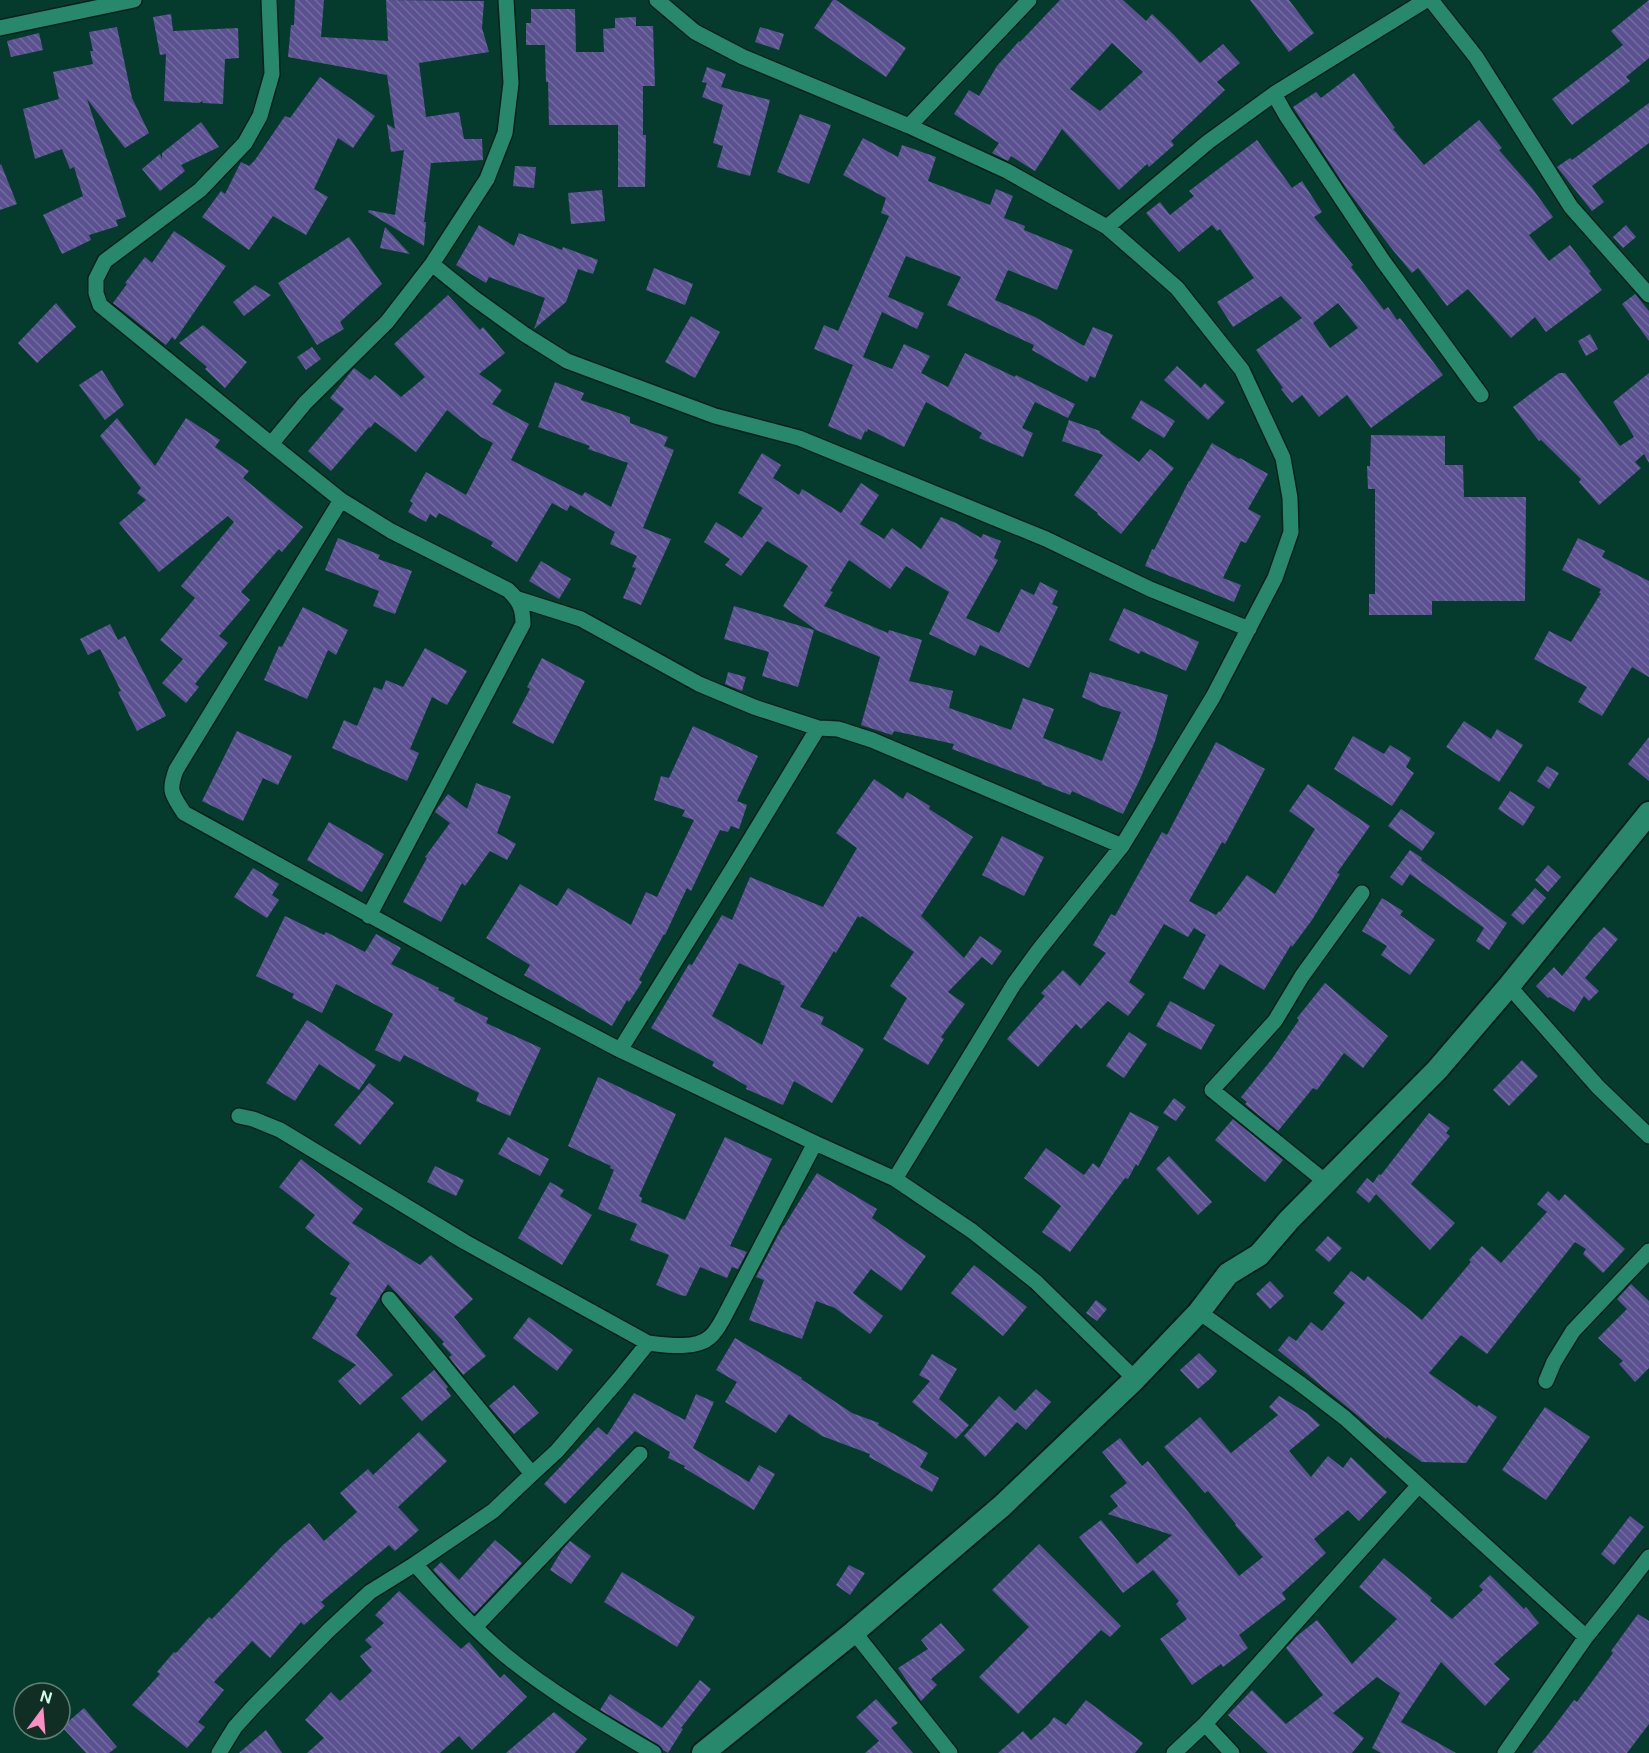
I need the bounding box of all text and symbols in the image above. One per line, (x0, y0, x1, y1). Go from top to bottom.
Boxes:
north arrow (12, 1681, 72, 1741)
text: N (37, 1685, 55, 1709)

